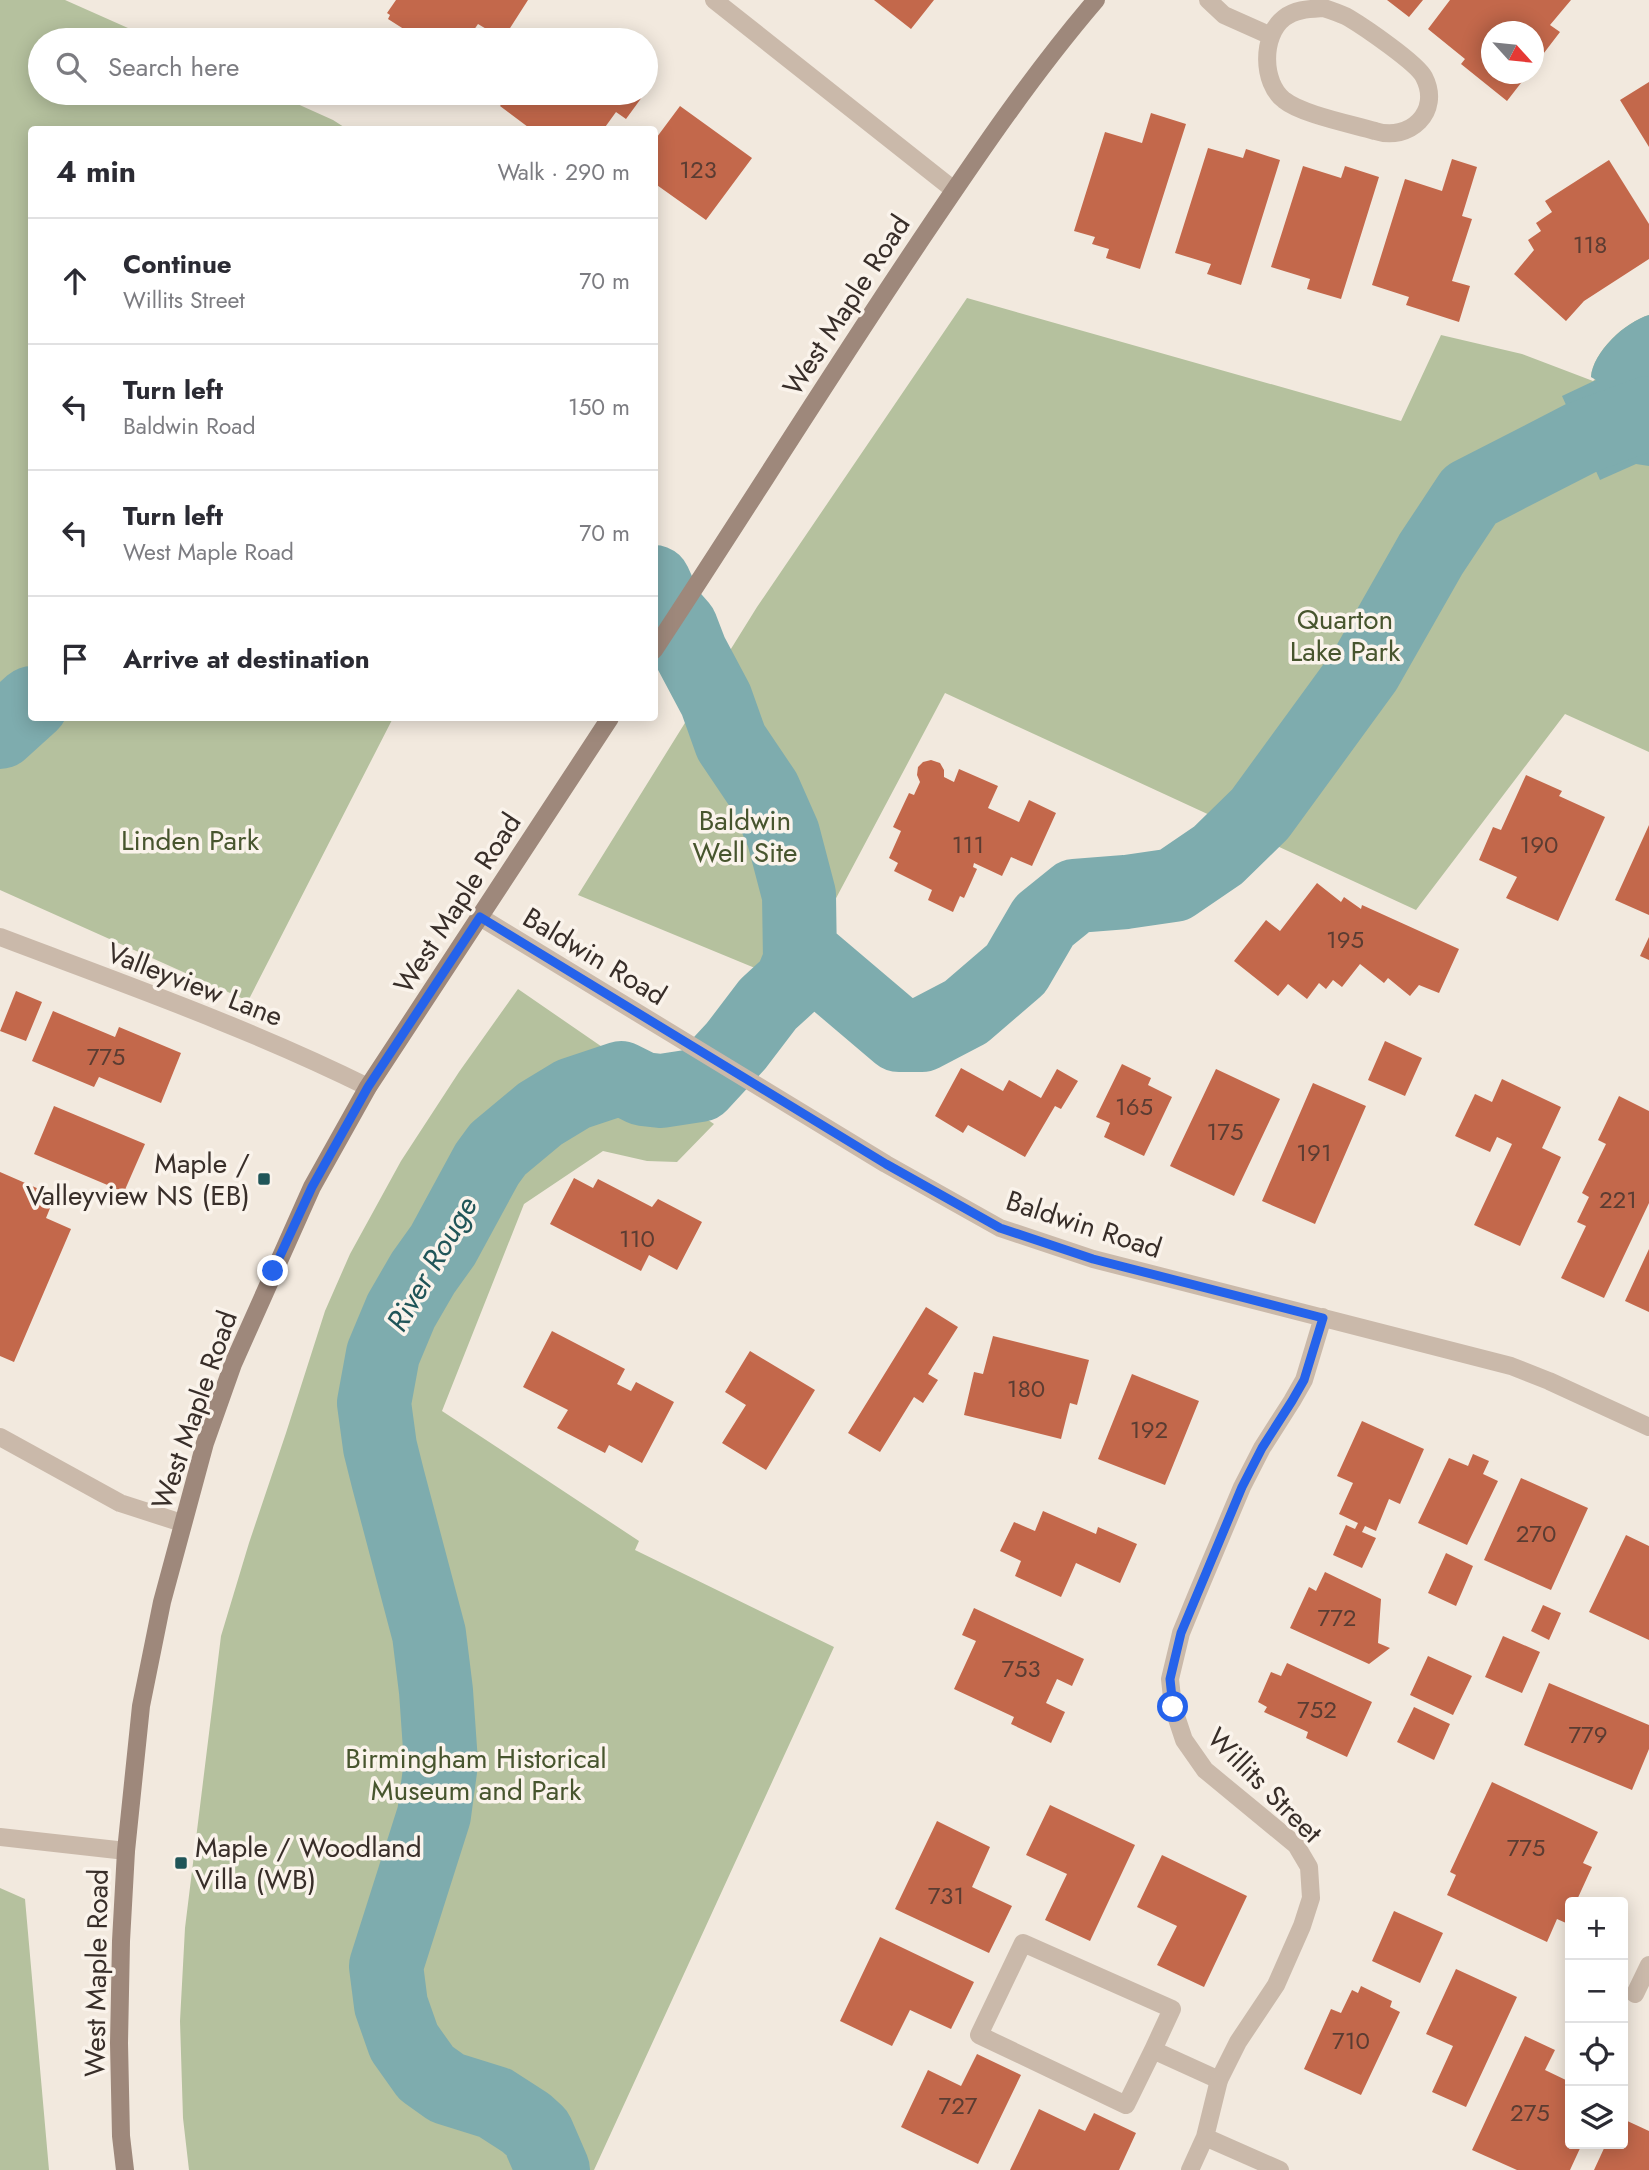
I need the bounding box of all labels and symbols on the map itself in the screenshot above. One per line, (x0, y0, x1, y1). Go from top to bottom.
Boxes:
north arrow (1481, 21, 1544, 84)
house number: 123 (679, 152, 717, 187)
street label: West Maple Road (773, 207, 920, 404)
house number: 118 (1573, 227, 1607, 262)
park label: Quarton Lake Park (1290, 599, 1401, 672)
park label: Baldwin Well Site (693, 800, 797, 873)
street label: West Maple Road (384, 805, 531, 1002)
park label: Linden Park (121, 820, 260, 861)
house number: 111 (952, 827, 984, 862)
house number: 190 (1519, 827, 1559, 862)
street label: Baldwin Road (515, 897, 674, 1016)
house number: 195 (1326, 922, 1364, 957)
street label: Valleyview Lane (101, 932, 289, 1037)
house number: 775 (87, 1039, 125, 1074)
house number: 165 (1115, 1089, 1153, 1124)
house number: 175 (1207, 1114, 1243, 1149)
house number: 191 (1296, 1135, 1332, 1170)
place label: Maple / Valleyview NS (EB) (26, 1143, 250, 1216)
marker: Maple / Valleyview NS (EB) (256, 1171, 272, 1187)
street label: Baldwin Road (1001, 1180, 1167, 1269)
house number: 221 (1599, 1182, 1637, 1217)
water label: River Rouge (376, 1188, 488, 1339)
house number: 110 (619, 1221, 655, 1256)
route end (257, 1255, 288, 1286)
street label: West Maple Road (141, 1305, 248, 1515)
house number: 180 (1007, 1371, 1045, 1406)
house number: 192 (1130, 1412, 1168, 1447)
house number: 270 (1516, 1516, 1556, 1551)
house number: 772 (1318, 1600, 1356, 1635)
house number: 753 (1001, 1651, 1041, 1686)
route start (1157, 1691, 1188, 1722)
house number: 752 (1297, 1692, 1337, 1727)
house number: 779 (1568, 1717, 1608, 1752)
street label: Willits Street (1198, 1718, 1332, 1853)
park label: Birmingham Historical Museum and Park (345, 1738, 607, 1811)
place label: Maple / Woodland Villa (WB) (195, 1827, 422, 1900)
house number: 775 (1507, 1830, 1545, 1865)
marker: Maple / Woodland Villa (WB) (173, 1855, 189, 1871)
street label: West Maple Road (74, 1869, 119, 2077)
house number: 731 (928, 1878, 964, 1913)
house number: 710 (1332, 2023, 1370, 2058)
house number: 727 (939, 2088, 978, 2123)
house number: 275 (1510, 2095, 1550, 2130)

